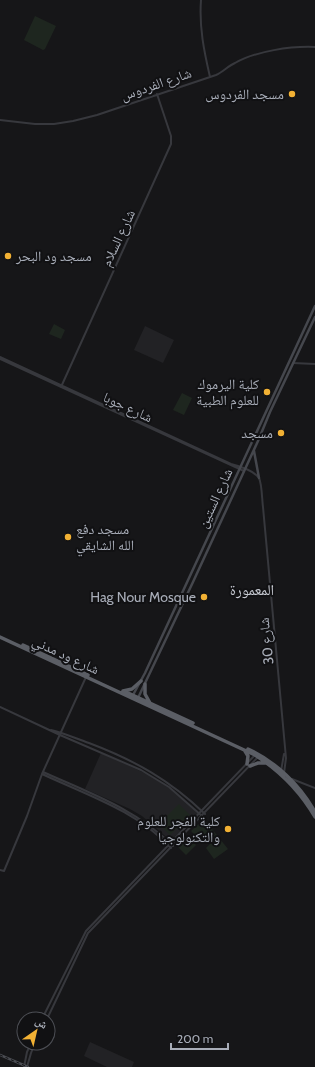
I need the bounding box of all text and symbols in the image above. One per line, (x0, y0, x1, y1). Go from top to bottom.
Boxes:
street label: شارع الفردوس (118, 63, 194, 105)
place label: مسجد الفردوس (205, 85, 284, 103)
marker: مسجد الفردوس (287, 89, 297, 99)
street label: شارع السلام (97, 207, 140, 270)
place label: مسجد ود البحر (15, 247, 92, 265)
marker: مسجد ود البحر (3, 251, 13, 261)
place label: كلية اليرموك للعلوم الطبية (196, 375, 259, 410)
marker: كلية اليرموك للعلوم الطبية (262, 387, 272, 397)
street label: شارع جوبا (100, 388, 156, 427)
place label: مسجد (241, 424, 273, 442)
marker: مسجد (276, 428, 286, 438)
street label: شارع الستين (193, 465, 238, 531)
place label: مسجد دفع الله الشايقي (76, 520, 134, 557)
marker: مسجد دفع الله الشايقي (63, 532, 73, 542)
district label: المعمورة (230, 581, 274, 599)
place label: Hag Nour Mosque (90, 588, 196, 606)
marker: Hag Nour Mosque (199, 592, 209, 602)
street label: شارع 30 (255, 617, 278, 665)
street label: شارع ود مدني (29, 632, 102, 681)
place label: كلية الفجر للعلوم والتكنولوجيا (137, 812, 220, 846)
marker: كلية الفجر للعلوم والتكنولوجيا (223, 824, 233, 834)
north arrow (16, 1011, 56, 1051)
text: ش (32, 1014, 51, 1033)
scale bar (171, 1025, 228, 1051)
text: 200 m (177, 1031, 213, 1046)

